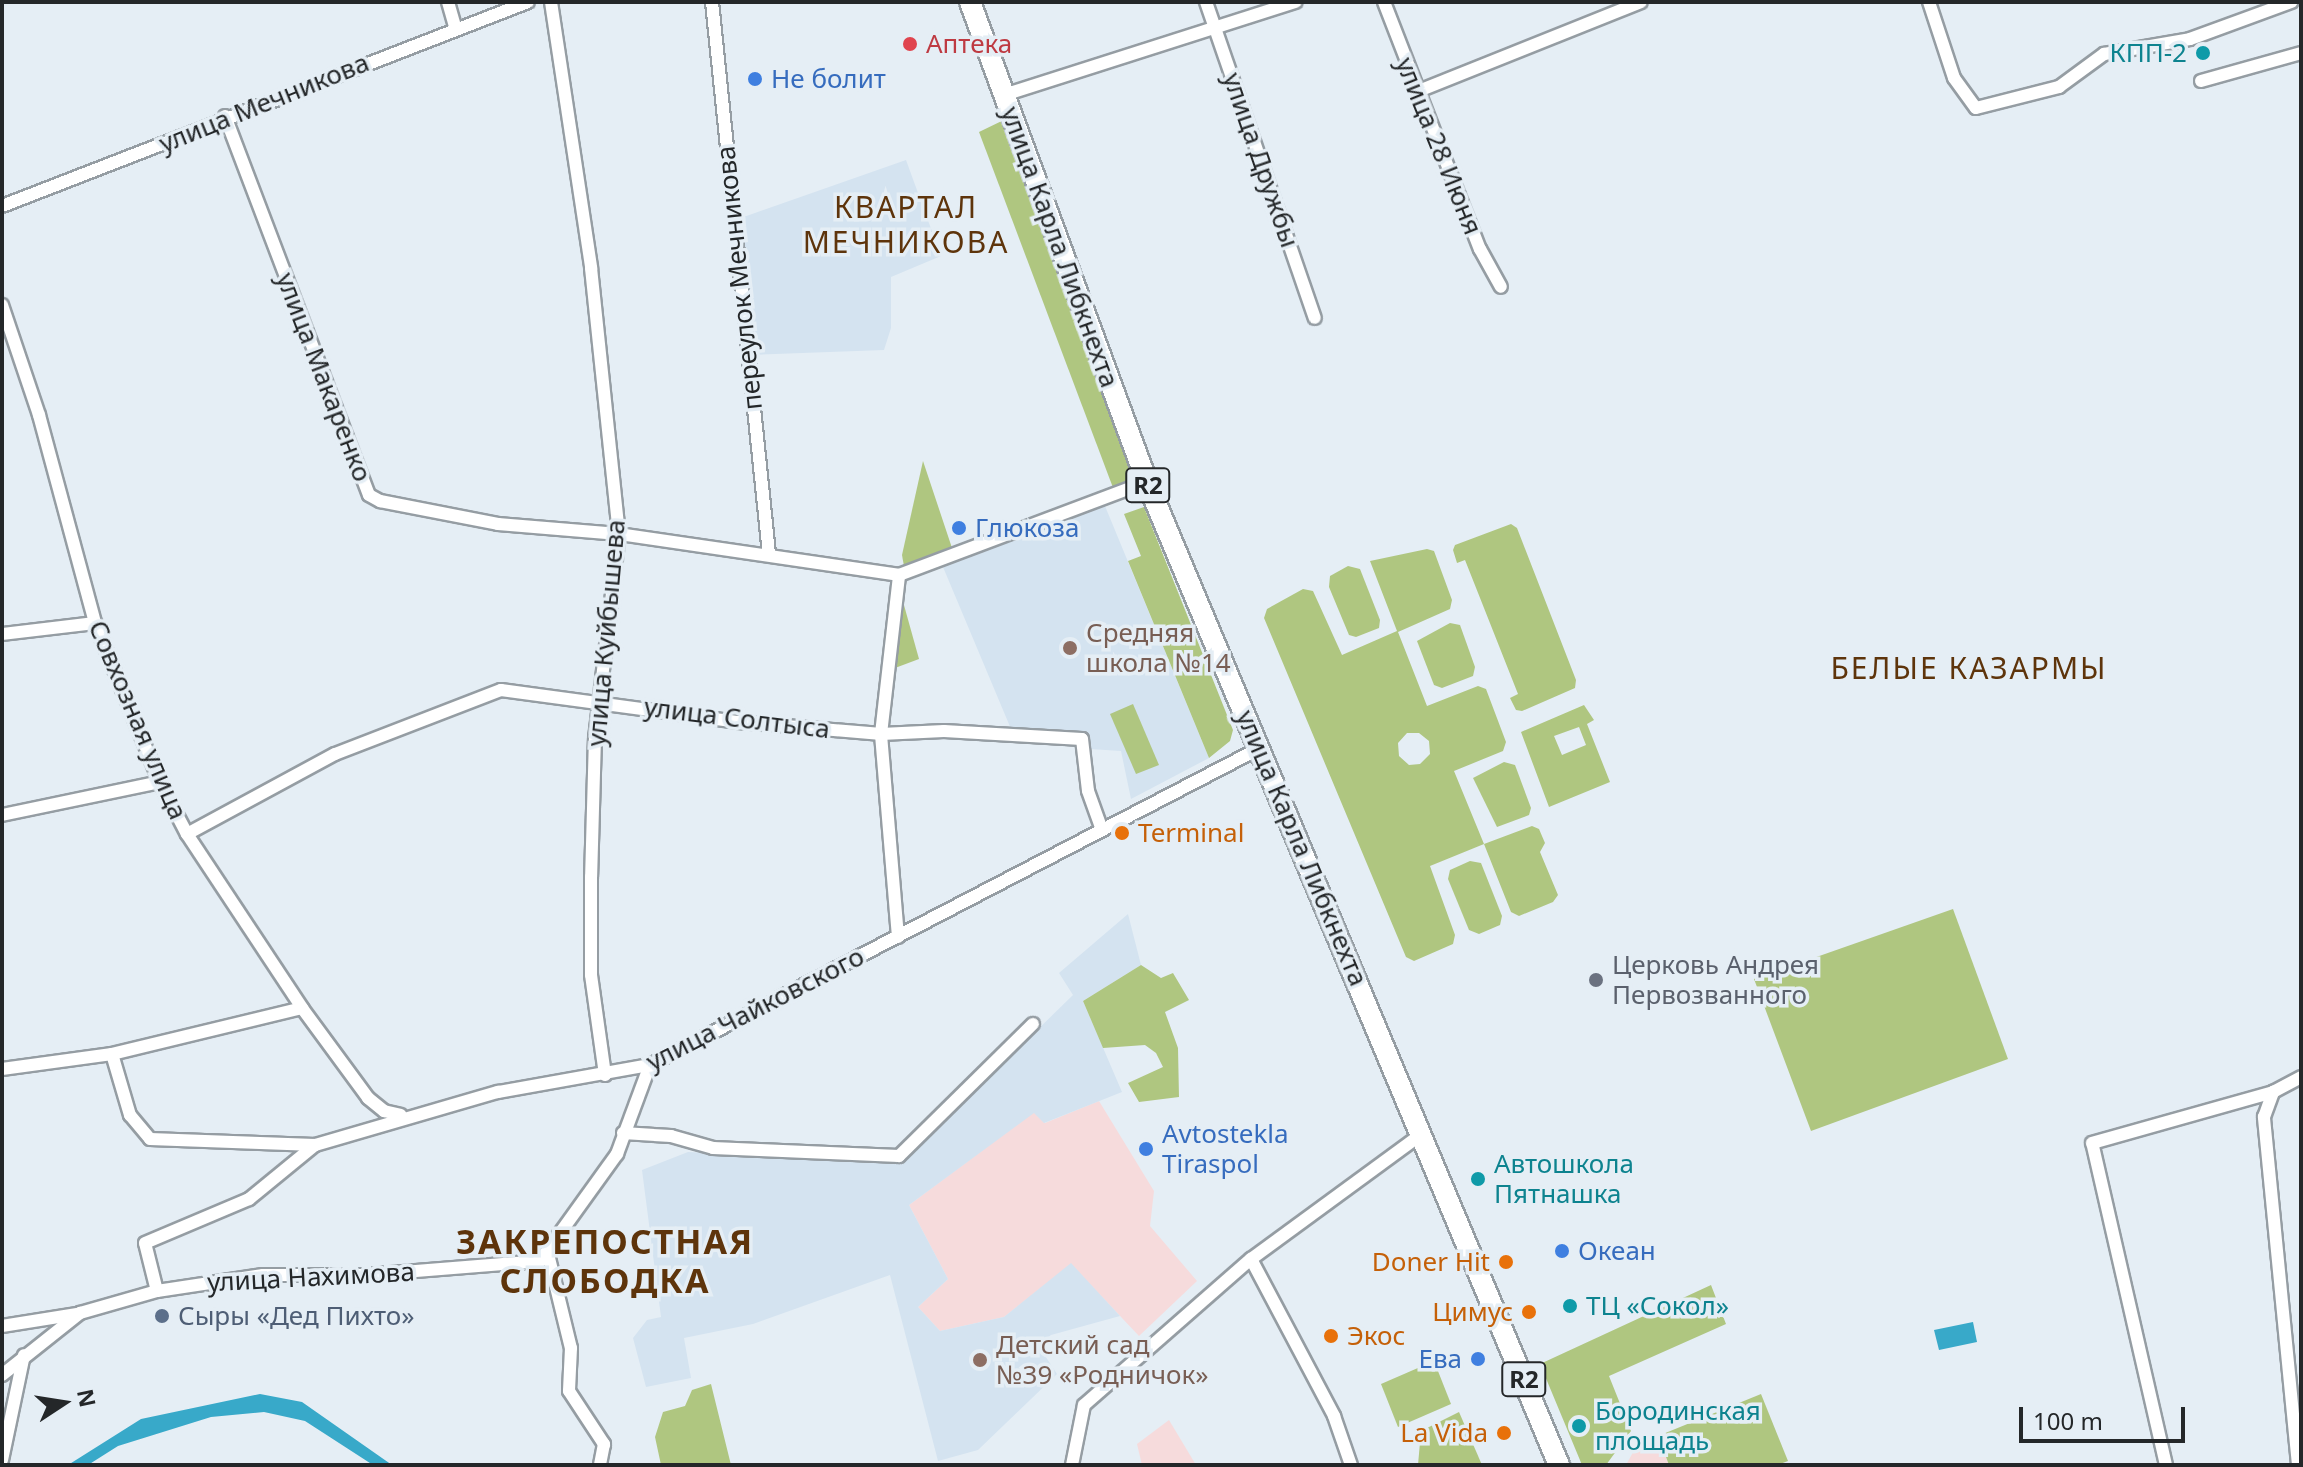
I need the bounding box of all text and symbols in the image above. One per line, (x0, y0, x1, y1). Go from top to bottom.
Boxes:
place label: Аптека (926, 28, 1012, 60)
marker: Аптека (901, 35, 919, 53)
place label: КПП-2 (2109, 37, 2187, 69)
marker: КПП-2 (2194, 44, 2212, 62)
street label: улица Мечникова (155, 47, 373, 159)
street label: улица 28 Июня (1389, 53, 1489, 239)
place label: Не болит (771, 63, 886, 95)
street label: улица Дружбы (1217, 69, 1305, 251)
marker: Не болит (746, 70, 764, 88)
street label: улица Карла Либкнехта (995, 102, 1125, 392)
street label: переулок Мечникова (710, 144, 768, 412)
district label: КВАРТАЛ МЕЧНИКОВА (803, 189, 1009, 260)
street label: улица Макаренко (270, 268, 378, 486)
road number: R2 (1124, 465, 1172, 505)
place label: Глюкоза (975, 512, 1079, 544)
street label: улица Куйбышева (581, 518, 631, 748)
marker: Глюкоза (950, 519, 968, 537)
street label: Совхозная улица (82, 616, 194, 824)
place label: Средняя школа №14 (1086, 617, 1231, 678)
marker: Средняя школа №14 (1061, 639, 1079, 657)
district label: БЕЛЫЕ КАЗАРМЫ (1830, 650, 2108, 686)
street label: улица Солтыса (642, 691, 832, 745)
street label: улица Карла Либкнехта (1230, 705, 1374, 991)
place label: Terminal (1138, 817, 1244, 849)
marker: Terminal (1113, 824, 1131, 842)
street label: улица Чайковского (641, 941, 869, 1077)
place label: Церковь Андрея Первозванного (1612, 949, 1819, 1010)
marker: Церковь Андрея Первозванного (1587, 971, 1605, 989)
place label: Avtostekla Tiraspol (1162, 1118, 1289, 1180)
marker: Avtostekla Tiraspol (1137, 1140, 1155, 1158)
place label: Автошкола Пятнашка (1494, 1148, 1634, 1210)
marker: Автошкола Пятнашка (1469, 1170, 1487, 1188)
district label: ЗАКРЕПОСТНАЯ СЛОБОДКА (456, 1221, 754, 1300)
place label: Океан (1578, 1235, 1656, 1267)
marker: Океан (1553, 1242, 1571, 1260)
place label: Doner Hit (1372, 1246, 1490, 1278)
marker: Doner Hit (1497, 1253, 1515, 1271)
street label: улица Нахимова (206, 1256, 416, 1298)
place label: ТЦ «Сокол» (1586, 1290, 1729, 1322)
place label: Цимус (1432, 1296, 1513, 1328)
marker: ТЦ «Сокол» (1561, 1297, 1579, 1315)
place label: Сыры «Дед Пихто» (178, 1300, 414, 1332)
marker: Цимус (1520, 1303, 1538, 1321)
marker: Сыры «Дед Пихто» (153, 1307, 171, 1325)
place label: Экос (1347, 1320, 1405, 1352)
marker: Экос (1322, 1327, 1340, 1345)
place label: Детский сад №39 «Родничок» (996, 1329, 1209, 1390)
place label: Ева (1418, 1343, 1462, 1375)
marker: Ева (1469, 1350, 1487, 1368)
marker: Детский сад №39 «Родничок» (971, 1351, 989, 1369)
road number: R2 (1500, 1359, 1548, 1399)
north arrow (24, 1363, 104, 1443)
text: N (71, 1386, 104, 1410)
scale bar (2023, 1391, 2189, 1441)
place label: Бородинская площадь (1595, 1395, 1761, 1456)
text: 100 m (2033, 1404, 2103, 1437)
place label: La Vida (1400, 1417, 1488, 1449)
marker: Бородинская площадь (1570, 1417, 1588, 1435)
marker: La Vida (1495, 1424, 1513, 1442)

